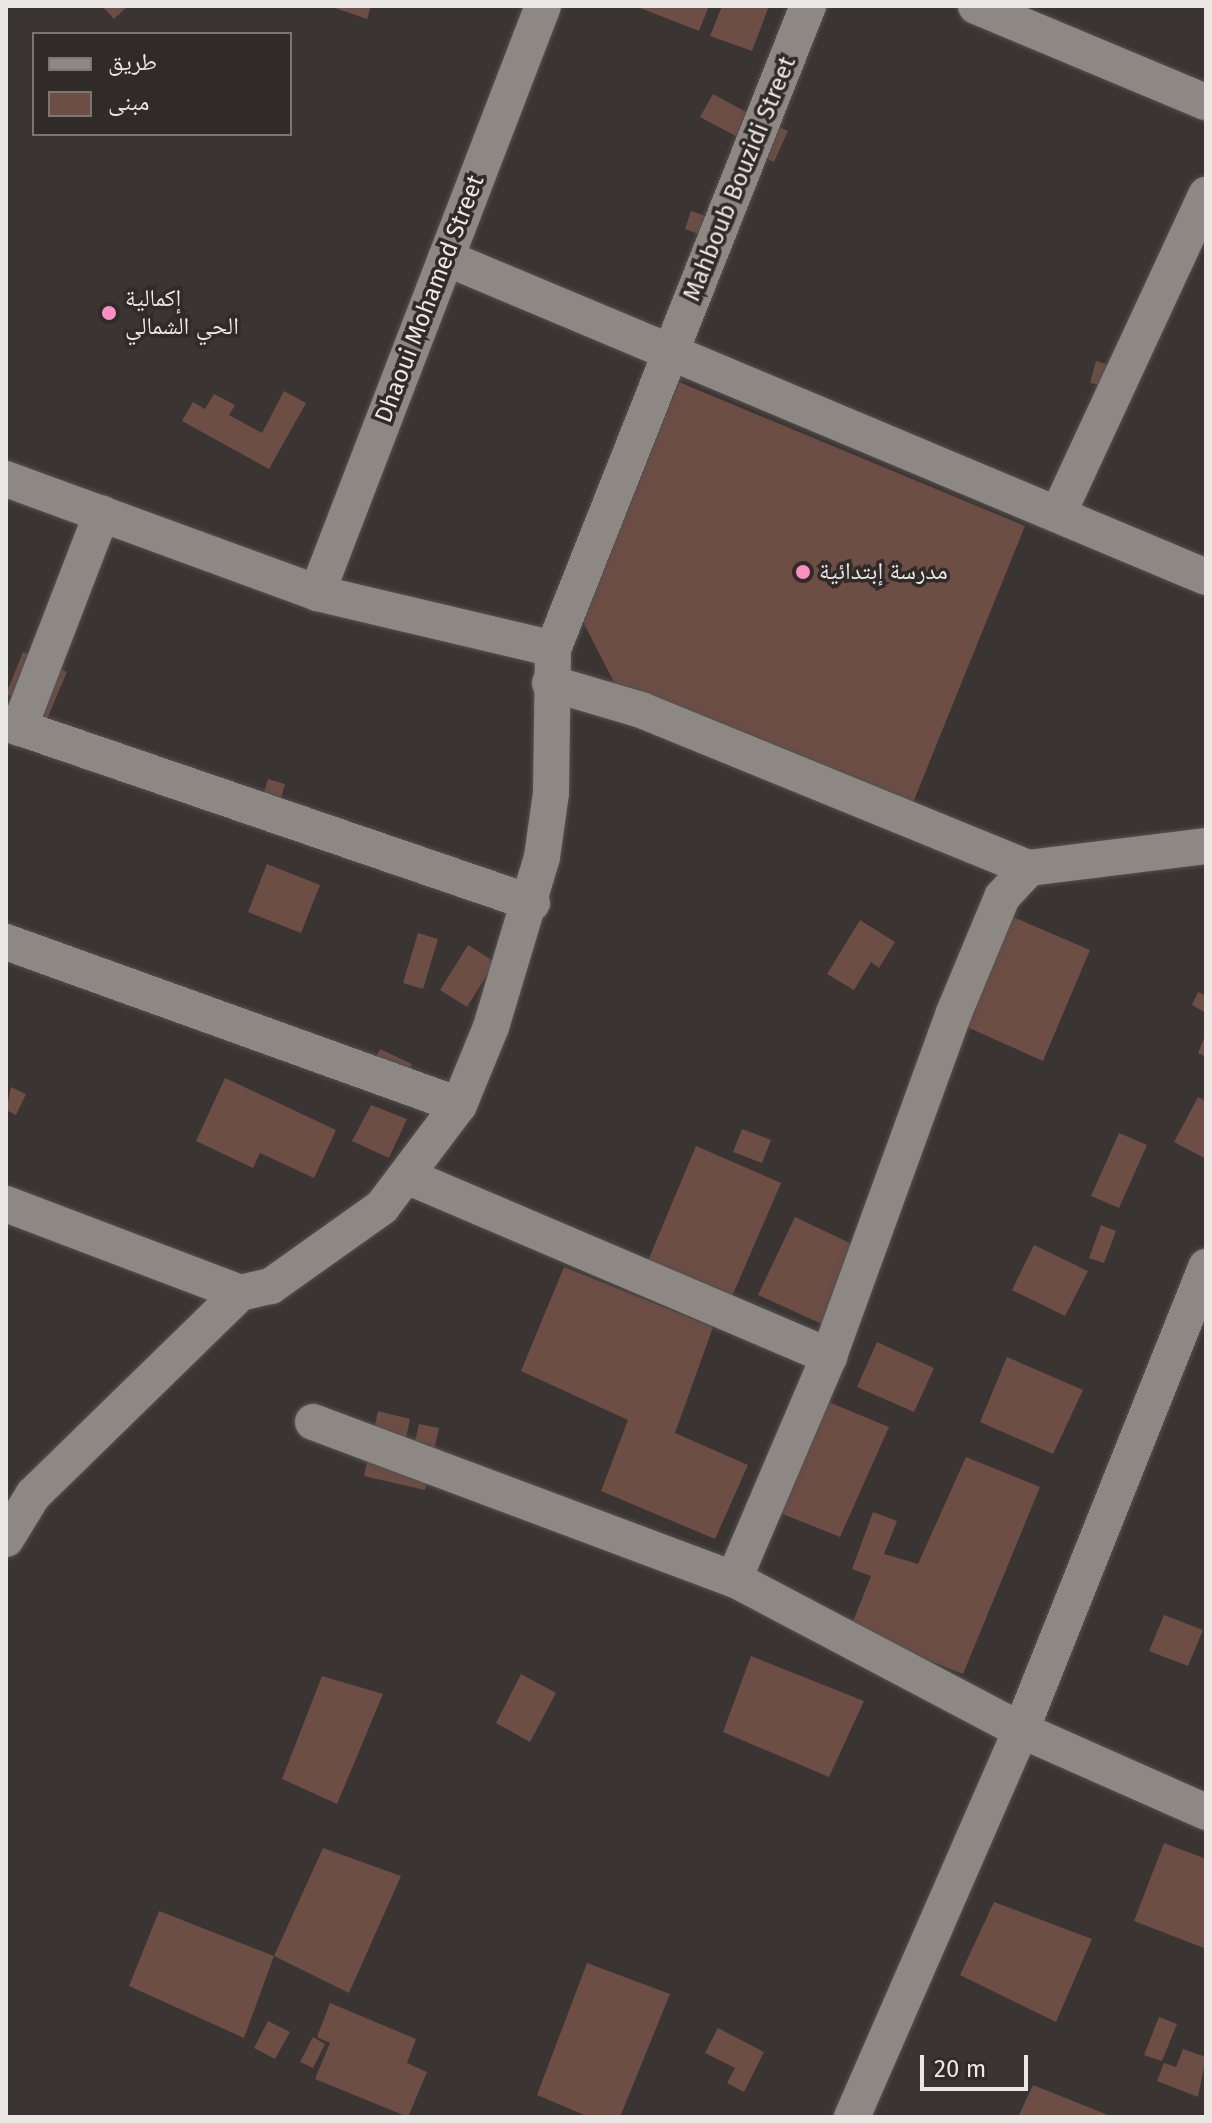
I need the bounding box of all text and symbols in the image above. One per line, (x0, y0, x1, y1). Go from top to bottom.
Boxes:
legend (32, 32, 292, 136)
text: طريق (108, 48, 157, 76)
street label: Mahboub Bouzidi Street (678, 53, 802, 305)
text: مبنى (108, 88, 149, 116)
street label: Dhaoui Mohamed Street (369, 171, 491, 427)
place label: إكمالية الحي الشمالي (125, 285, 239, 341)
marker: إكمالية الحي الشمالي (100, 304, 118, 322)
place label: مدرسة إبتدائية (819, 558, 948, 586)
marker: مدرسة إبتدائية (794, 563, 812, 581)
scale bar (924, 2039, 1032, 2089)
text: 20 m (934, 2055, 986, 2083)

